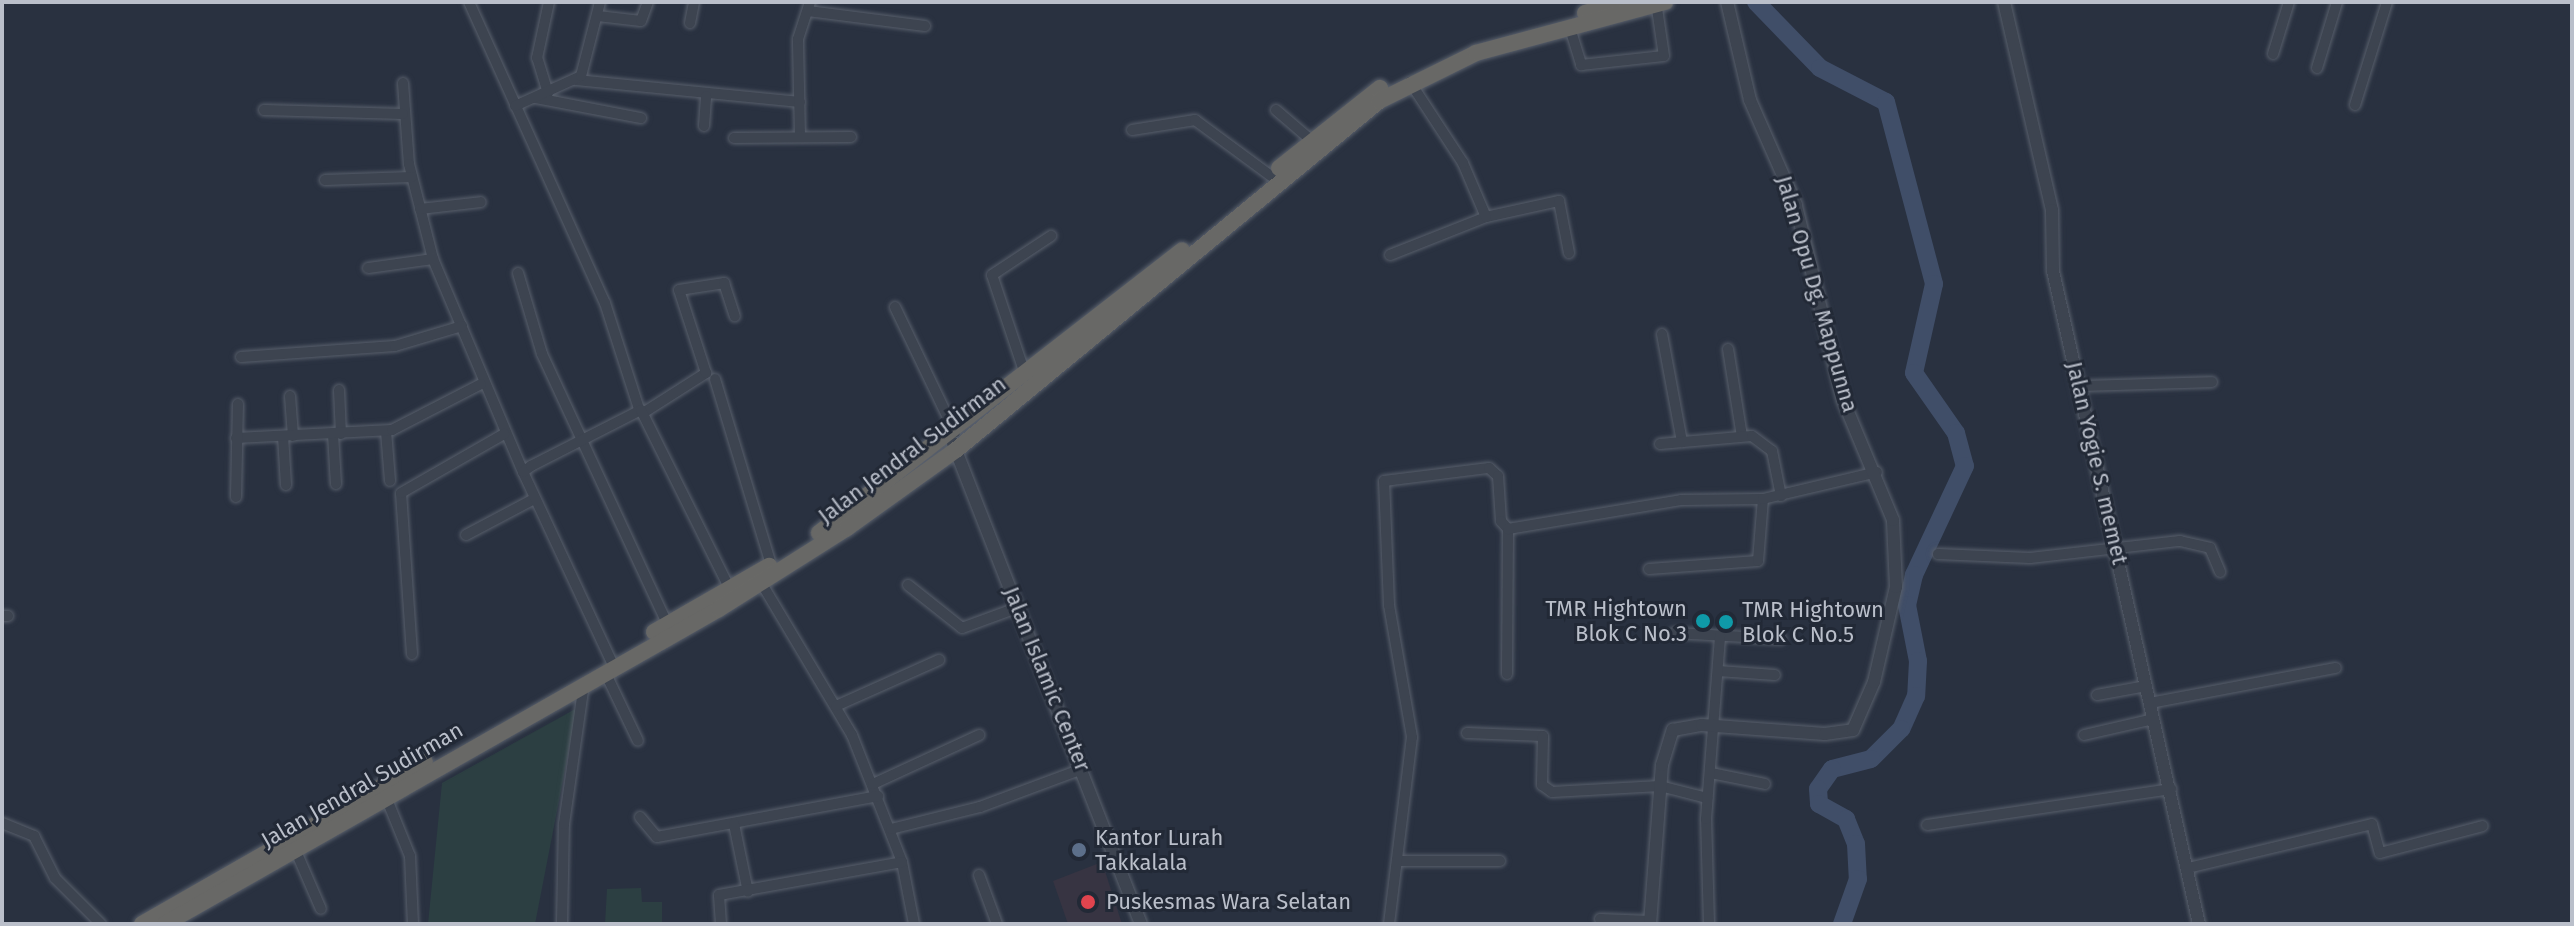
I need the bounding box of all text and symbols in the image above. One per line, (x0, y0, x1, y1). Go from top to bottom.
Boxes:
street label: Jalan Opu Dg. Mappunna (1771, 173, 1863, 415)
street label: Jalan Yogie S. memet (2061, 359, 2133, 567)
street label: Jalan Jendral Sudirman (813, 371, 1011, 529)
street label: Jalan Islamic Center (998, 583, 1096, 775)
place label: TMR Hightown Blok C No.3 (1545, 595, 1687, 646)
place label: TMR Hightown Blok C No.5 (1742, 596, 1884, 648)
marker: TMR Hightown Blok C No.3 (1694, 612, 1712, 630)
marker: TMR Hightown Blok C No.5 (1717, 613, 1735, 631)
street label: Jalan Jendral Sudirman (257, 716, 467, 854)
place label: Kantor Lurah Takkalala (1095, 824, 1223, 876)
marker: Kantor Lurah Takkalala (1070, 841, 1088, 859)
place label: Puskesmas Wara Selatan (1106, 889, 1351, 915)
marker: Puskesmas Wara Selatan (1077, 891, 1099, 913)

